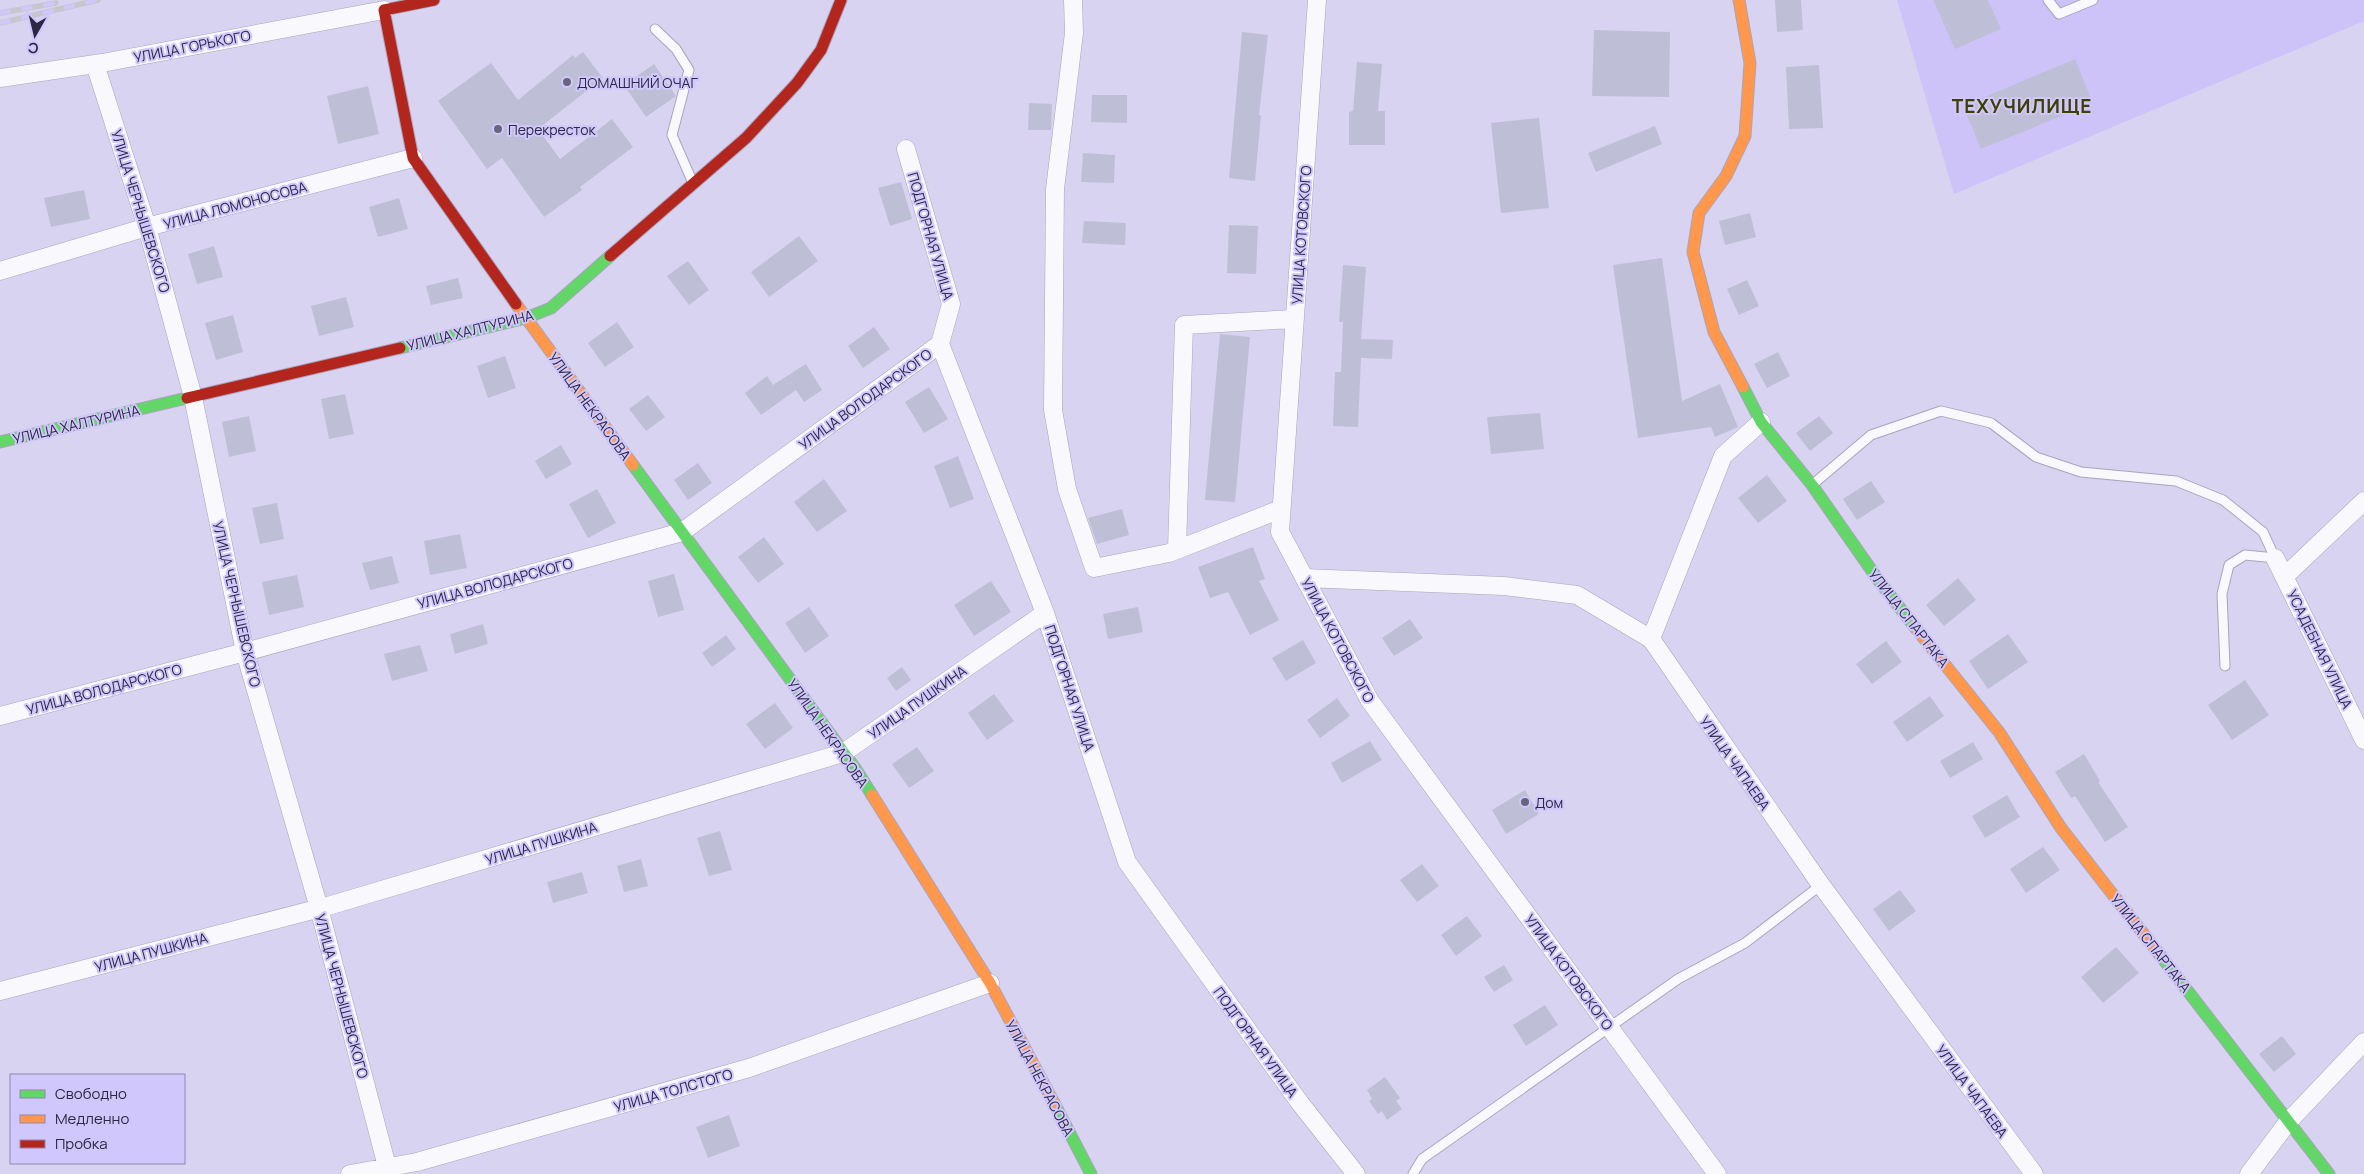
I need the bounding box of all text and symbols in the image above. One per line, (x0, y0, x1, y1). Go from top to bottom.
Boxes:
north arrow (10, 10, 60, 60)
street label: УЛИЦА ГОРЬКОГО (132, 25, 252, 67)
text: С (27, 38, 40, 58)
place label: ДОМАШНИЙ ОЧАГ (577, 73, 698, 92)
marker: ДОМАШНИЙ ОЧАГ (561, 76, 573, 88)
district label: ТЕХУЧИЛИЩЕ (1952, 93, 2092, 119)
place label: Перекресток (508, 120, 597, 139)
marker: Перекресток (492, 123, 504, 135)
street label: УЛИЦА ЧЕРНЫШЕВСКОГО (107, 127, 175, 295)
street label: УЛИЦА КОТОВСКОГО (1287, 165, 1315, 305)
street label: ПОДГОРНАЯ УЛИЦА (904, 170, 958, 302)
street label: УЛИЦА ЛОМОНОСОВА (161, 177, 309, 233)
street label: УЛИЦА ХАЛТУРИНА (405, 305, 536, 355)
street label: УЛИЦА ВОЛОДАРСКОГО (795, 344, 935, 454)
street label: УЛИЦА НЕКРАСОВА (544, 348, 636, 464)
street label: УЛИЦА ХАЛТУРИНА (11, 400, 142, 448)
street label: УЛИЦА ЧЕРНЫШЕВСКОГО (209, 519, 265, 689)
street label: УЛИЦА ВОЛОДАРСКОГО (415, 553, 575, 613)
street label: УЛИЦА СПАРТАКА (1865, 565, 1953, 671)
street label: УЛИЦА КОТОВСКОГО (1297, 574, 1379, 706)
street label: УСАДЕБНАЯ УЛИЦА (2283, 586, 2357, 712)
street label: ПОДГОРНАЯ УЛИЦА (1041, 622, 1099, 754)
street label: УЛИЦА ВОЛОДАРСКОГО (24, 659, 184, 719)
street label: УЛИЦА ПУШКИНА (864, 661, 970, 743)
street label: УЛИЦА НЕКРАСОВА (783, 675, 873, 791)
street label: УЛИЦА ЧАПАЕВА (1695, 712, 1775, 814)
place label: Дом (1535, 793, 1563, 812)
marker: Дом (1519, 796, 1531, 808)
street label: УЛИЦА ПУШКИНА (483, 817, 599, 869)
street label: УЛИЦА СПАРТАКА (2107, 890, 2195, 996)
street label: УЛИЦА КОТОВСКОГО (1520, 910, 1618, 1034)
street label: УЛИЦА ЧЕРНЫШЕВСКОГО (311, 912, 373, 1080)
street label: УЛИЦА ПУШКИНА (92, 928, 210, 976)
street label: ПОДГОРНАЯ УЛИЦА (1210, 983, 1303, 1101)
street label: УЛИЦА НЕКРАСОВА (1001, 1017, 1079, 1140)
street label: УЛИЦА ЧАПАЕВА (1932, 1041, 2012, 1141)
street label: УЛИЦА ТОЛСТОГО (611, 1064, 735, 1116)
legend (10, 1074, 185, 1164)
text: Свободно (55, 1083, 127, 1104)
text: Медленно (55, 1108, 129, 1129)
text: Пробка (55, 1133, 108, 1154)

